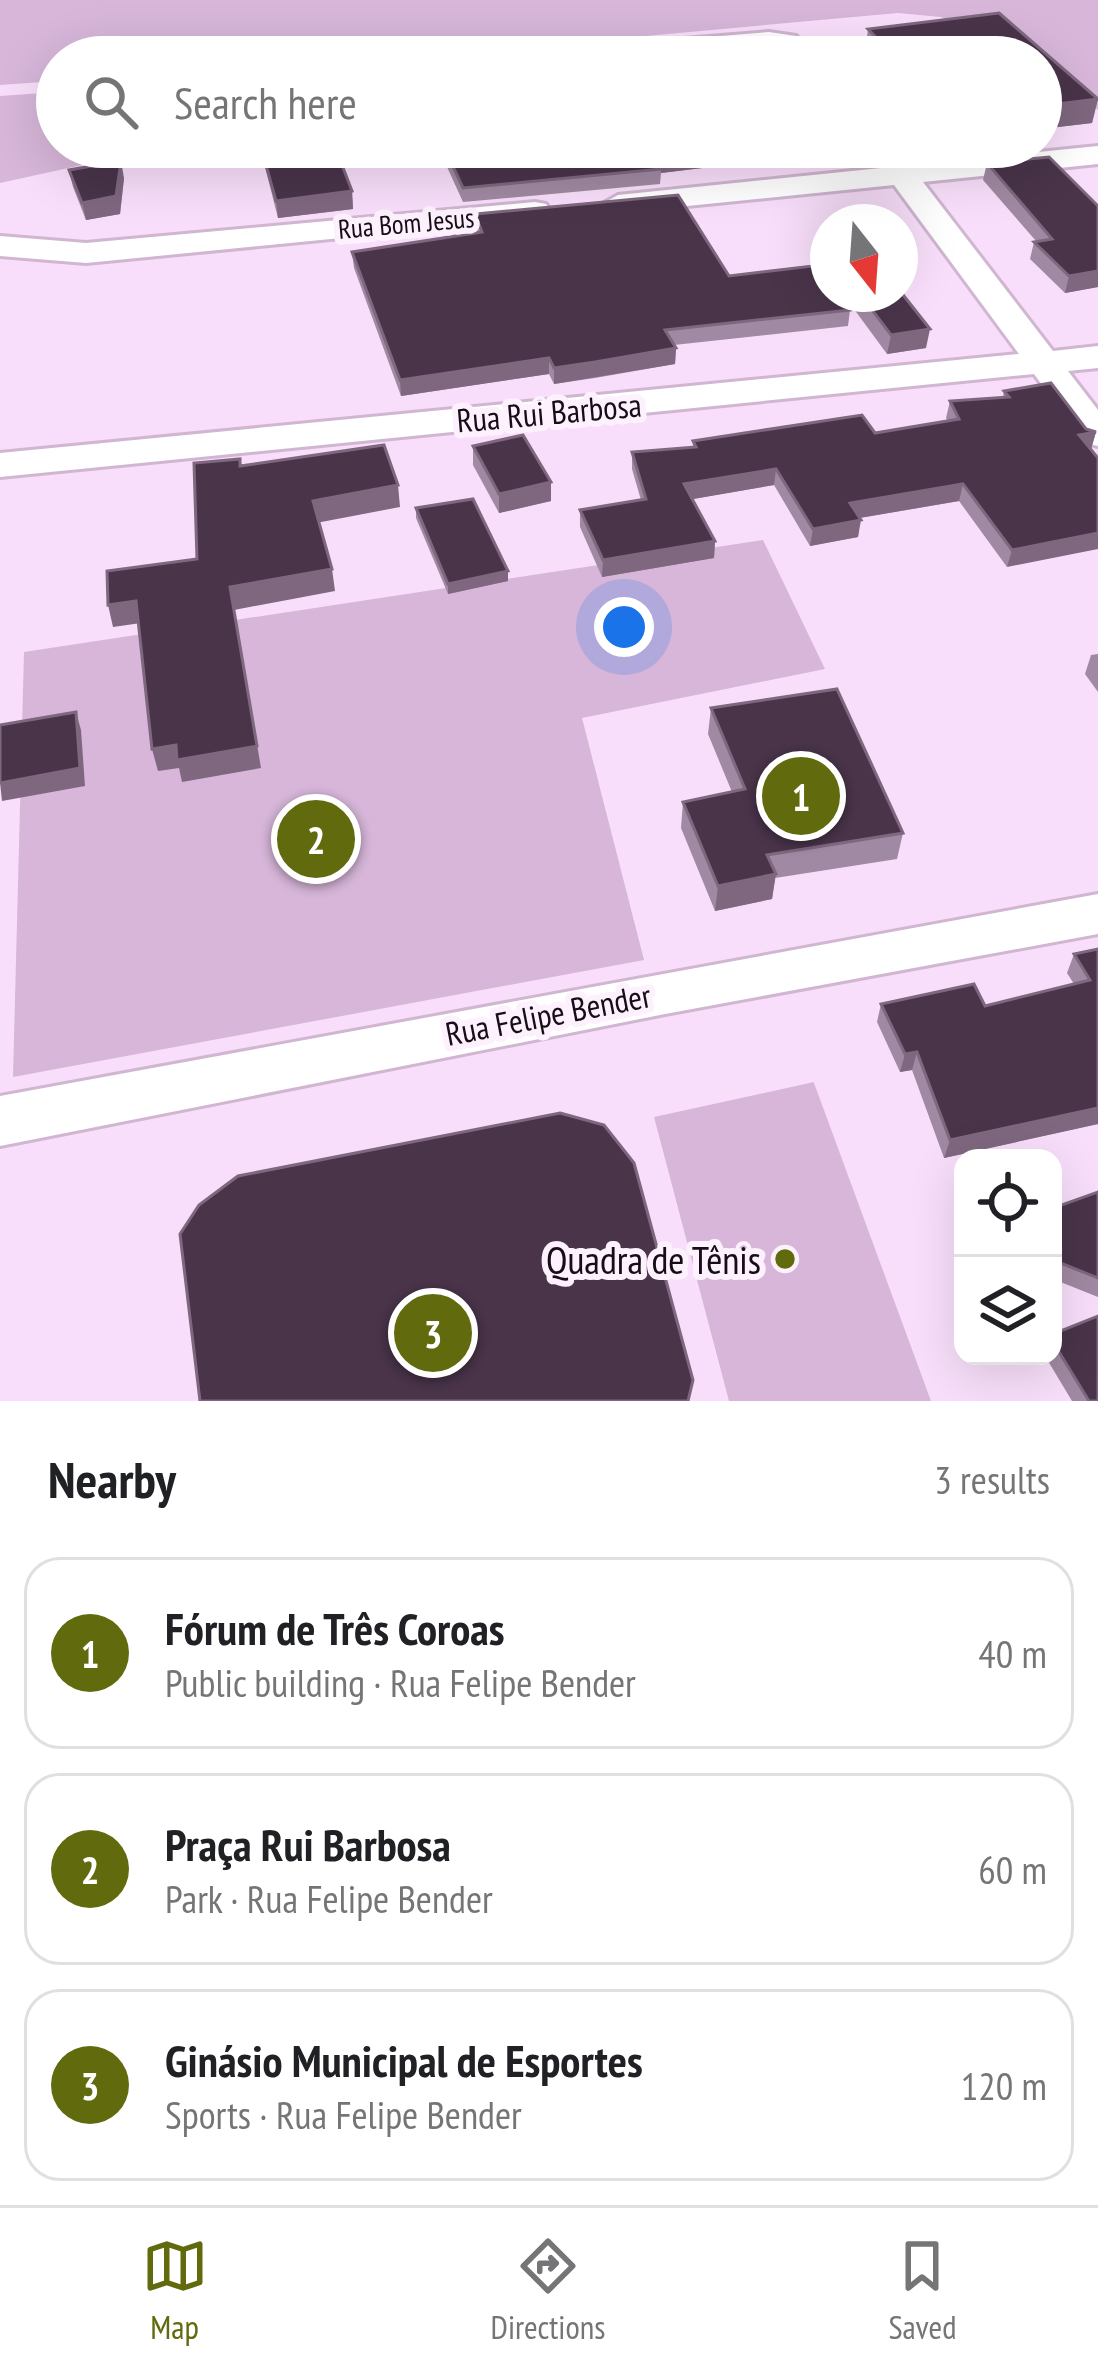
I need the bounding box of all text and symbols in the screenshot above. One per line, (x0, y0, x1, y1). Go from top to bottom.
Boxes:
search box (36, 36, 1062, 168)
icon: search (78, 69, 144, 135)
text: Search here (174, 73, 357, 131)
street label: Rua Bom Jesus (337, 200, 475, 246)
north arrow (810, 204, 918, 312)
street label: Rua Rui Barbosa (455, 383, 643, 441)
your location (594, 597, 654, 657)
pin: 1 (762, 751, 840, 841)
pin: 2 (277, 794, 355, 884)
street label: Rua Felipe Bender (442, 973, 654, 1055)
map controls (954, 1149, 1062, 1365)
button: locate (954, 1149, 1062, 1257)
place label: Quadra de Tênis (546, 1234, 761, 1285)
marker: Quadra de Tênis (772, 1246, 798, 1272)
button: layers (954, 1257, 1062, 1365)
pin: 3 (394, 1288, 472, 1378)
text: Nearby (48, 1446, 176, 1512)
text: 3 results (934, 1454, 1050, 1505)
text: Fórum de Três Coroas (165, 1599, 505, 1657)
text: 1 (81, 1628, 99, 1679)
text: 40 m (978, 1628, 1047, 1679)
text: Public building · Rua Felipe Bender (165, 1657, 636, 1708)
text: Praça Rui Barbosa (165, 1815, 451, 1873)
text: 2 (81, 1844, 99, 1895)
text: 60 m (978, 1844, 1047, 1895)
text: Park · Rua Felipe Bender (165, 1873, 493, 1924)
text: Ginásio Municipal de Esportes (165, 2031, 643, 2089)
text: 3 (81, 2060, 99, 2111)
text: 120 m (961, 2060, 1047, 2111)
text: Sports · Rua Felipe Bender (165, 2089, 522, 2140)
tab: Map (142, 2233, 208, 2348)
tab: Directions (491, 2233, 605, 2348)
tab: Saved (888, 2233, 956, 2348)

